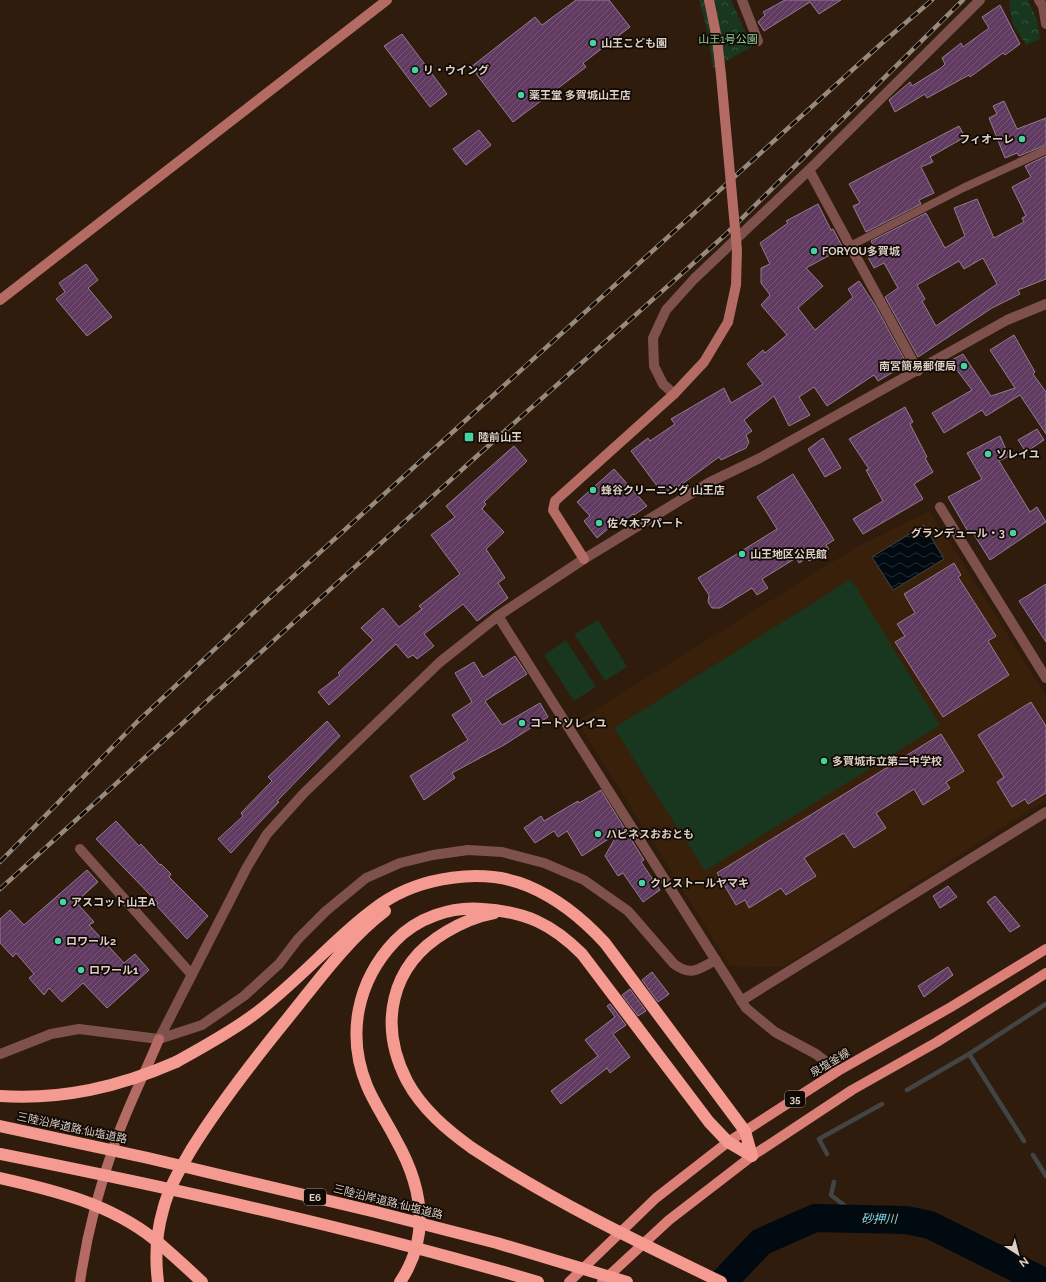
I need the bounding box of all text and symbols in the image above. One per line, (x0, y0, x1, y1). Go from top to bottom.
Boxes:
park label: 山王1号公園 (698, 33, 758, 46)
place label: 山王こども園 (601, 37, 667, 50)
marker: 山王こども園 (588, 38, 598, 48)
place label: リ・ウイング (423, 64, 489, 77)
marker: リ・ウイング (410, 65, 420, 75)
place label: 薬王堂 多賀城山王店 (529, 89, 631, 102)
marker: 薬王堂 多賀城山王店 (516, 90, 526, 100)
place label: フィオーレ (959, 133, 1014, 146)
marker: フィオーレ (1017, 134, 1027, 144)
place label: FORYOU多賀城 (822, 245, 901, 258)
marker: FORYOU多賀城 (809, 246, 819, 256)
place label: 南宮簡易郵便局 (879, 360, 956, 373)
marker: 南宮簡易郵便局 (959, 361, 969, 371)
marker: 陸前山王 (463, 431, 475, 443)
place label: 陸前山王 (478, 431, 522, 444)
place label: ソレイユ (996, 448, 1040, 461)
marker: ソレイユ (983, 449, 993, 459)
place label: 蜂谷クリーニング 山王店 (601, 484, 725, 497)
marker: 蜂谷クリーニング 山王店 (588, 485, 598, 495)
place label: 佐々木アパート (607, 517, 684, 530)
marker: 佐々木アパート (594, 518, 604, 528)
place label: グランデュール・3 (911, 527, 1005, 540)
marker: グランデュール・3 (1008, 528, 1018, 538)
place label: 山王地区公民館 (750, 548, 827, 561)
marker: 山王地区公民館 (737, 549, 747, 559)
place label: コートソレイユ (530, 717, 607, 730)
marker: コートソレイユ (517, 718, 527, 728)
place label: 多賀城市立第二中学校 (832, 755, 942, 768)
marker: 多賀城市立第二中学校 (819, 756, 829, 766)
place label: ハピネスおおとも (606, 828, 694, 841)
marker: ハピネスおおとも (593, 829, 603, 839)
place label: クレストールヤマキ (650, 877, 749, 890)
marker: クレストールヤマキ (637, 878, 647, 888)
place label: アスコット山王A (71, 896, 156, 909)
marker: アスコット山王A (58, 897, 68, 907)
place label: ロワール2 (66, 935, 116, 948)
marker: ロワール2 (53, 936, 63, 946)
place label: ロワール1 (89, 964, 139, 977)
marker: ロワール1 (76, 965, 86, 975)
street label: 泉塩釜線 (808, 1046, 852, 1080)
road number: 35 (785, 1091, 805, 1107)
street label: 三陸沿岸道路;仙塩道路 (16, 1110, 128, 1146)
street label: 三陸沿岸道路;仙塩道路 (332, 1182, 444, 1222)
road number: E6 (304, 1189, 326, 1205)
water label: 砂押川 (861, 1212, 899, 1226)
north arrow (998, 1234, 1038, 1274)
text: N (1016, 1254, 1031, 1269)

